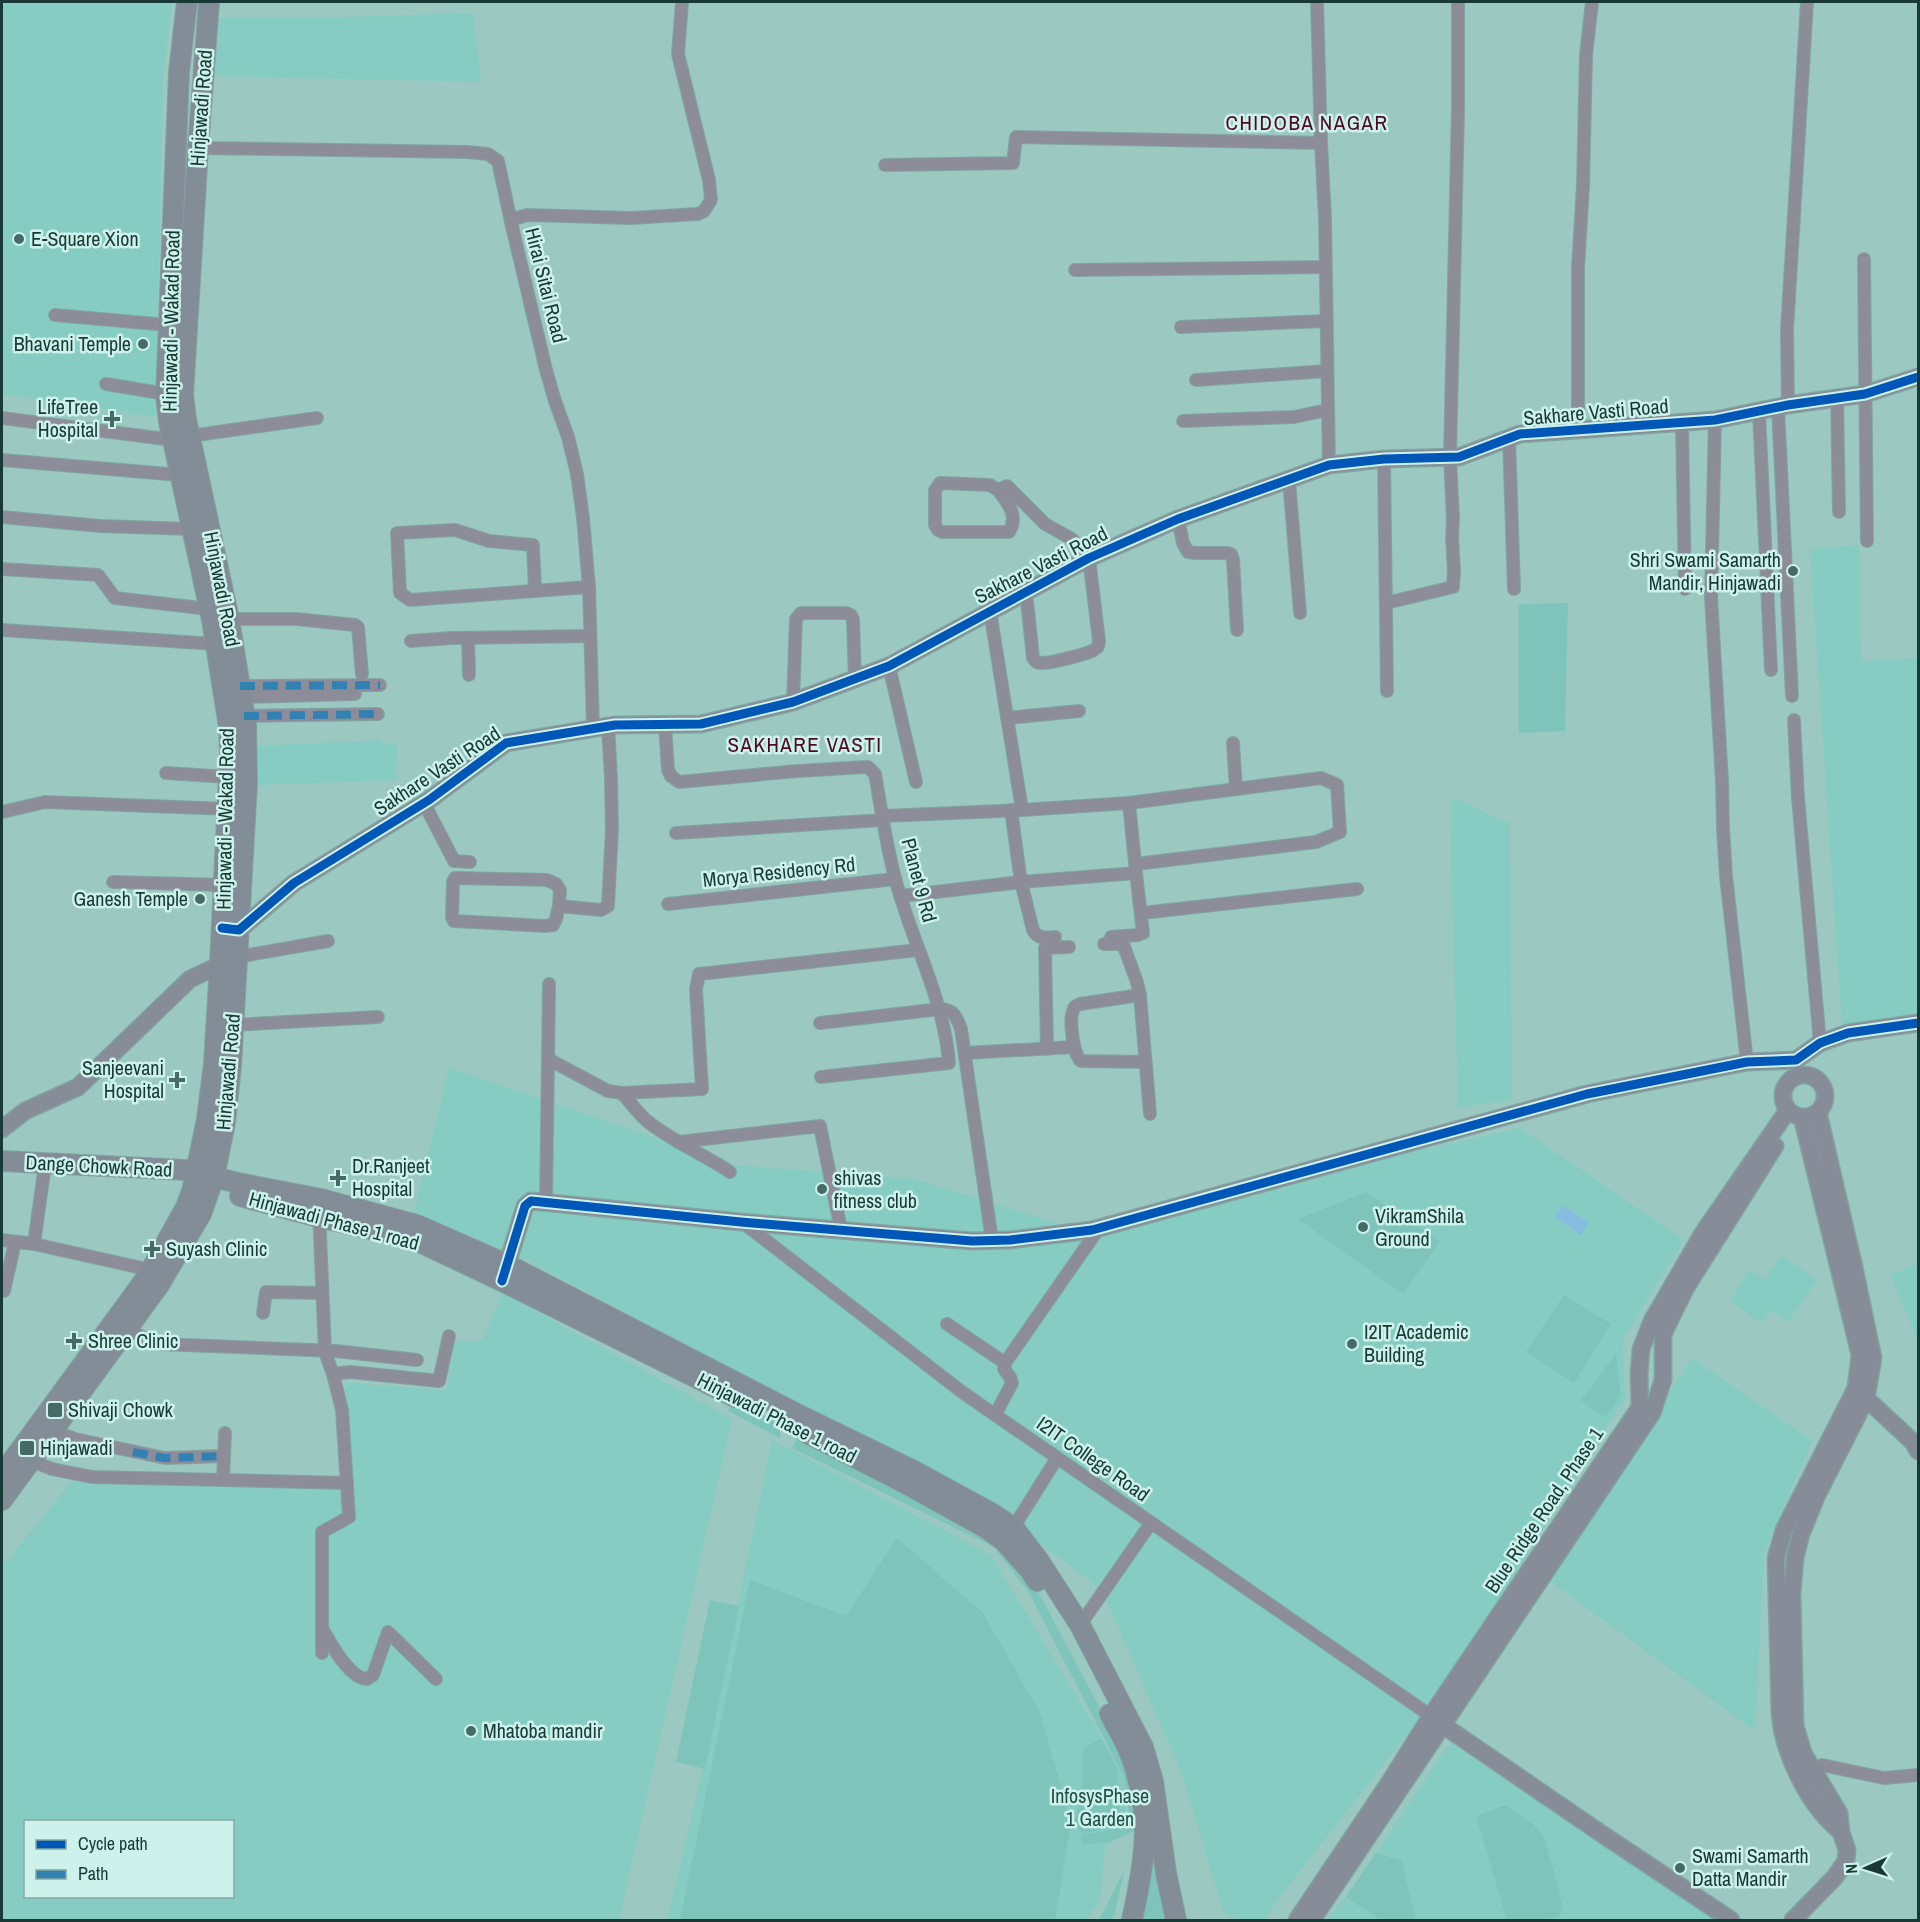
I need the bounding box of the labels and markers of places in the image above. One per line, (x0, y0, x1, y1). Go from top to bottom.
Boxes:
place label: E-Square Xion (31, 225, 139, 252)
marker: E-Square Xion (12, 232, 26, 246)
place label: Bhavani Temple (14, 330, 131, 357)
marker: Bhavani Temple (136, 337, 150, 351)
place label: LifeTree Hospital (38, 393, 98, 443)
marker: LifeTree Hospital (103, 410, 121, 428)
place label: Shri Swami Samarth Mandir, Hinjawadi (1630, 546, 1781, 596)
marker: Shri Swami Samarth Mandir, Hinjawadi (1786, 564, 1800, 578)
place label: Ganesh Temple (73, 885, 188, 912)
marker: Ganesh Temple (193, 892, 207, 906)
place label: Sanjeevani Hospital (82, 1054, 164, 1104)
marker: Sanjeevani Hospital (168, 1071, 186, 1089)
place label: Dr.Ranjeet Hospital (352, 1152, 430, 1202)
place label: shivas fitness club (834, 1164, 917, 1214)
marker: Dr.Ranjeet Hospital (329, 1169, 347, 1187)
marker: shivas fitness club (815, 1182, 829, 1196)
place label: VikramShila Ground (1375, 1202, 1464, 1252)
marker: VikramShila Ground (1356, 1220, 1370, 1234)
place label: Suyash Clinic (166, 1235, 267, 1262)
marker: Suyash Clinic (143, 1240, 161, 1258)
place label: I2IT Academic Building (1364, 1318, 1469, 1368)
place label: Shree Clinic (88, 1327, 178, 1354)
marker: Shree Clinic (65, 1332, 83, 1350)
marker: I2IT Academic Building (1345, 1337, 1359, 1351)
place label: Shivaji Chowk (68, 1396, 174, 1423)
marker: Shivaji Chowk (46, 1401, 64, 1419)
place label: Hinjawadi (40, 1434, 113, 1461)
marker: Hinjawadi (18, 1439, 36, 1457)
place label: Mhatoba mandir (483, 1717, 603, 1744)
marker: Mhatoba mandir (464, 1724, 478, 1738)
place label: Swami Samarth Datta Mandir (1692, 1842, 1809, 1892)
marker: Swami Samarth Datta Mandir (1673, 1861, 1687, 1875)

